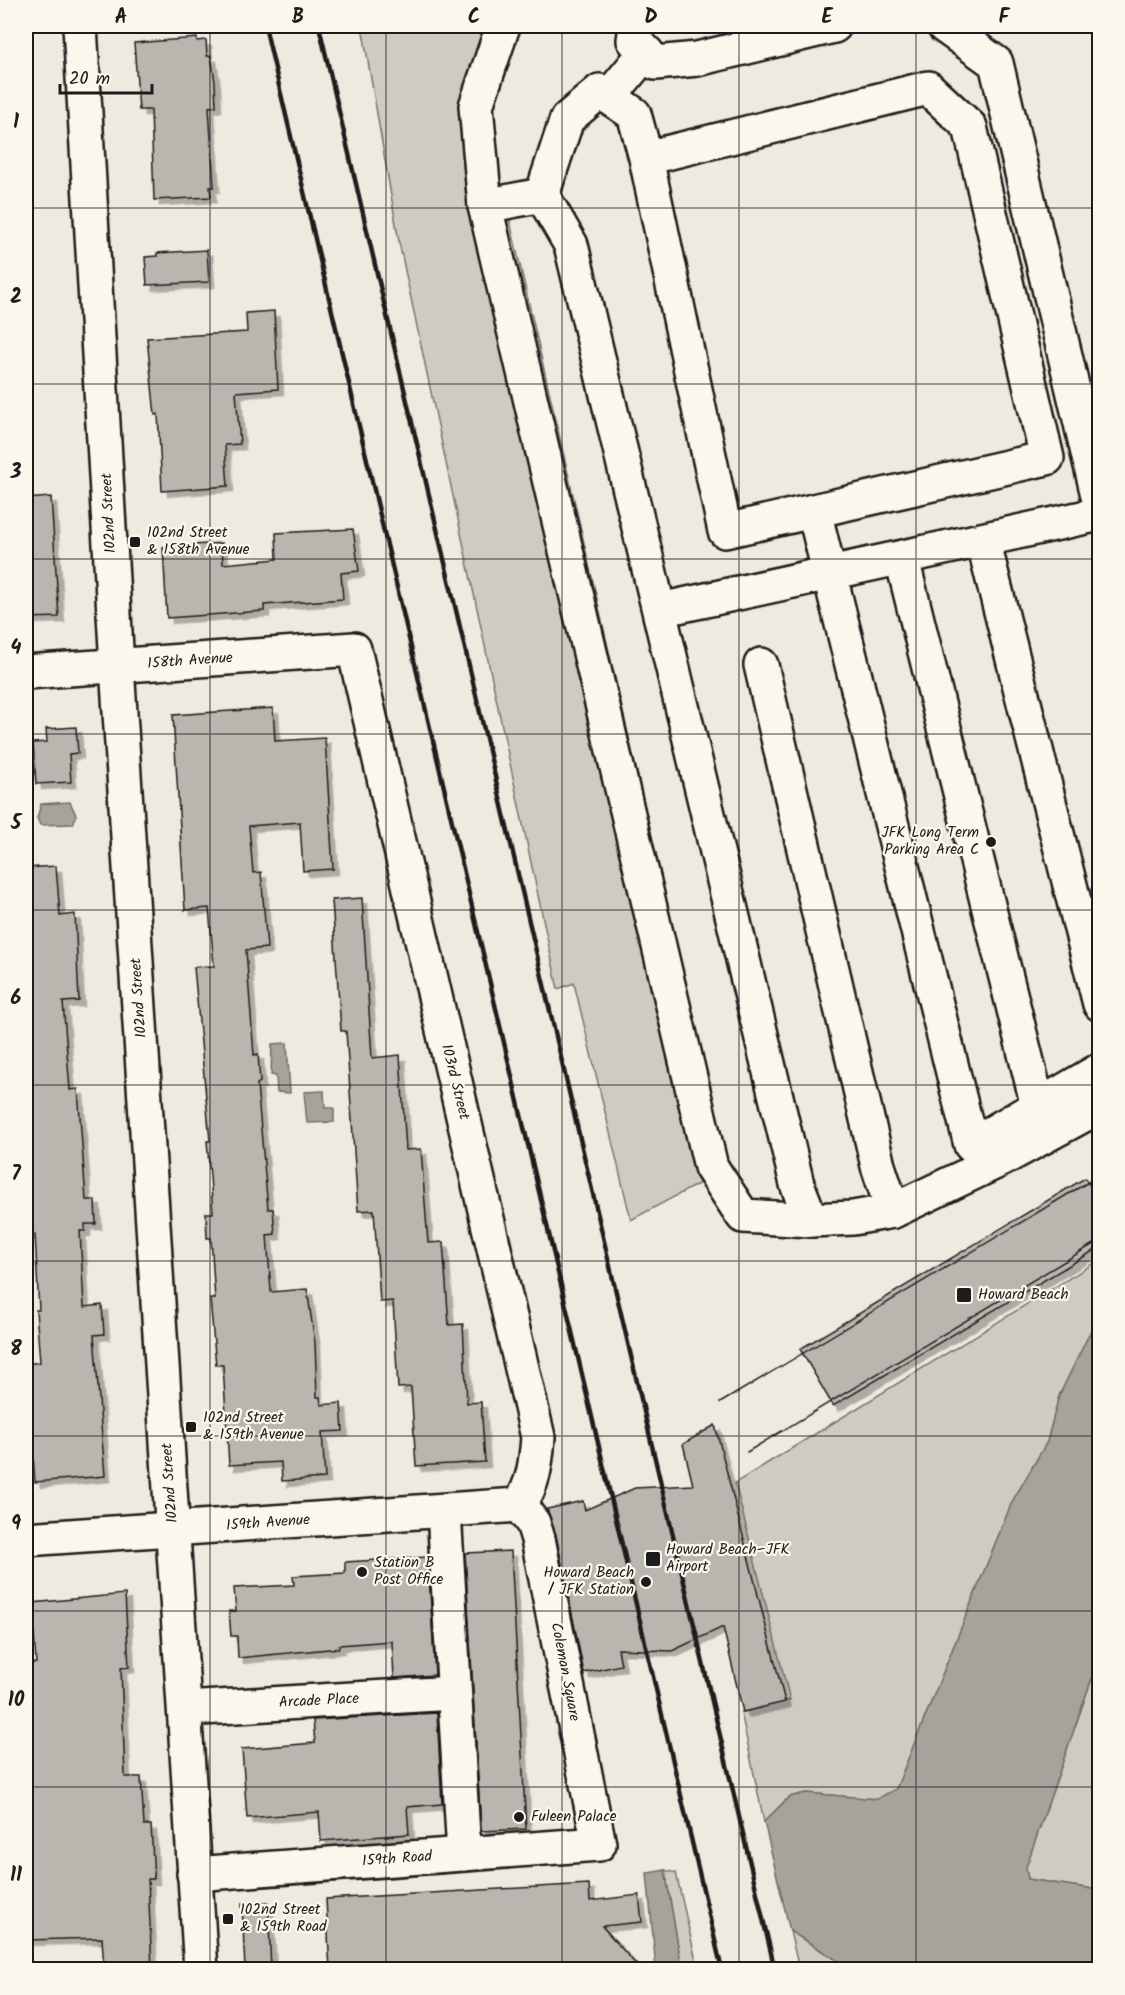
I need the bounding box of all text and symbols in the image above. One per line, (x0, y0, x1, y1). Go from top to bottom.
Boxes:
text: A (115, 2, 127, 34)
text: B (292, 2, 304, 34)
text: C (468, 2, 480, 34)
text: D (644, 2, 658, 34)
text: E (821, 2, 833, 34)
text: F (999, 2, 1011, 34)
scale bar (60, 57, 152, 95)
text: 20 m (69, 65, 110, 94)
text: 1 (13, 107, 19, 139)
text: 2 (10, 282, 22, 314)
text: 3 (10, 457, 22, 489)
street label: 102nd Street (95, 472, 123, 554)
place label: 102nd Street & 158th Avenue (147, 521, 250, 562)
marker: 102nd Street & 158th Avenue (128, 535, 142, 549)
text: 4 (11, 633, 22, 665)
street label: 158th Avenue (146, 646, 234, 676)
text: 5 (10, 808, 23, 840)
place label: JFK Long Term Parking Area C (881, 821, 979, 862)
marker: JFK Long Term Parking Area C (984, 835, 998, 849)
street label: 102nd Street (124, 957, 154, 1039)
text: 6 (11, 983, 22, 1015)
street label: 103rd Street (434, 1042, 476, 1123)
text: 7 (11, 1159, 21, 1191)
place label: Howard Beach (978, 1283, 1069, 1307)
marker: Howard Beach (955, 1286, 973, 1304)
text: 8 (10, 1334, 22, 1366)
place label: 102nd Street & 159th Avenue (203, 1406, 304, 1447)
marker: 102nd Street & 159th Avenue (184, 1420, 198, 1434)
street label: 102nd Street (155, 1442, 185, 1524)
street label: 159th Avenue (225, 1508, 311, 1538)
text: 9 (11, 1509, 21, 1541)
place label: Howard Beach–JFK Airport (666, 1538, 790, 1579)
marker: Howard Beach–JFK Airport (644, 1550, 662, 1568)
place label: Station B Post Office (374, 1551, 444, 1592)
place label: Howard Beach / JFK Station (544, 1561, 634, 1602)
marker: Station B Post Office (355, 1565, 369, 1579)
marker: Howard Beach / JFK Station (639, 1575, 653, 1589)
street label: Coleman Square (544, 1621, 586, 1724)
text: 10 (8, 1685, 25, 1717)
street label: Arcade Place (278, 1687, 360, 1715)
place label: Fuleen Palace (531, 1805, 617, 1829)
marker: Fuleen Palace (512, 1810, 526, 1824)
street label: 159th Road (361, 1845, 433, 1873)
text: 11 (10, 1860, 22, 1892)
place label: 102nd Street & 159th Road (240, 1898, 327, 1939)
marker: 102nd Street & 159th Road (221, 1912, 235, 1926)

